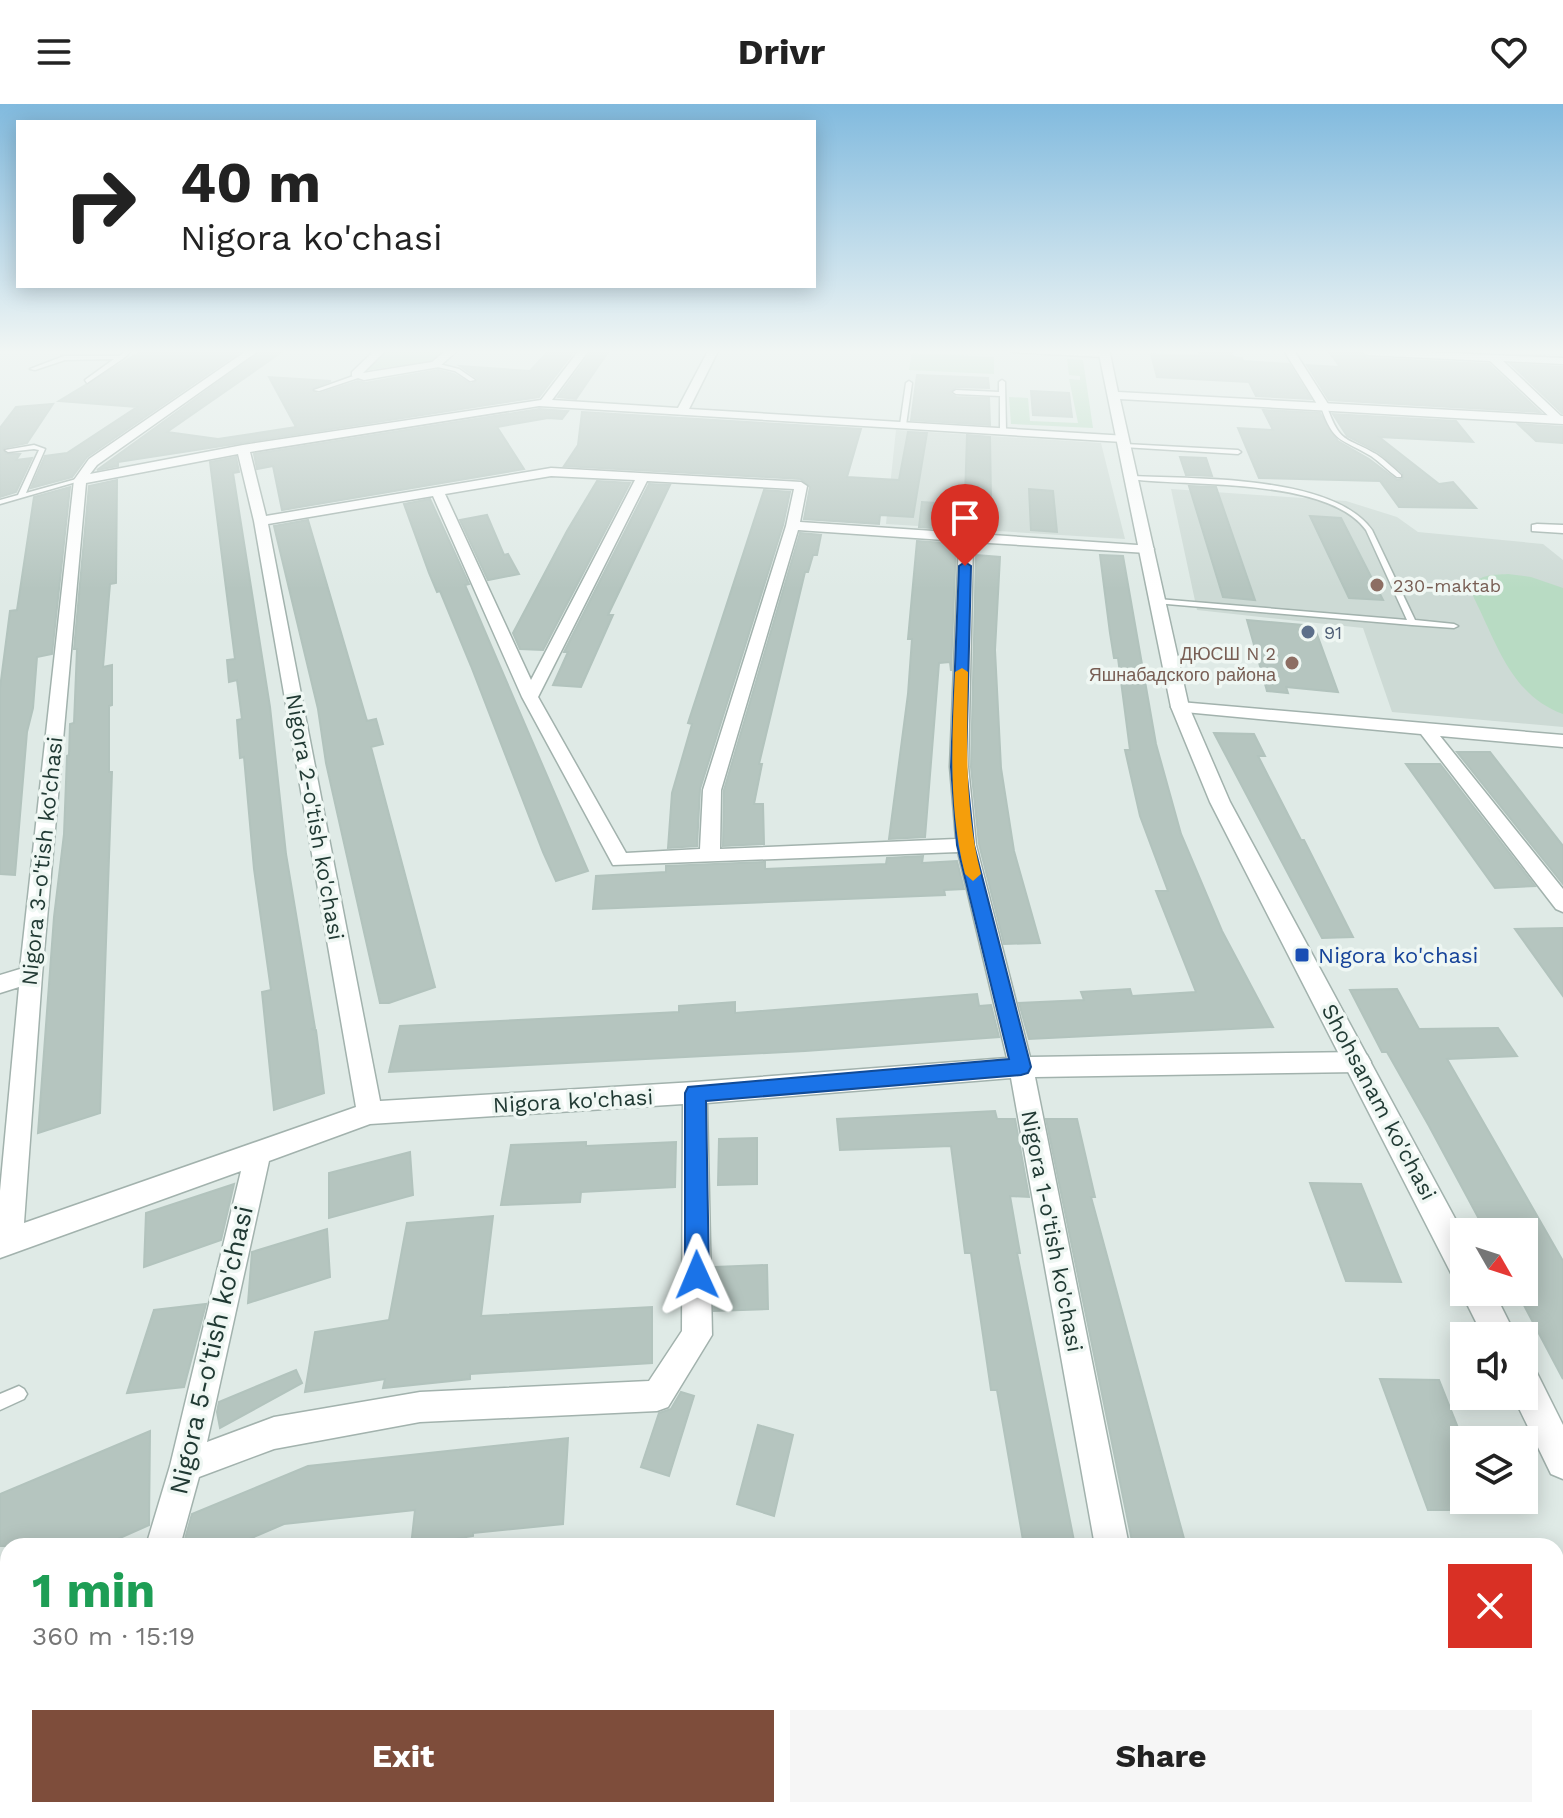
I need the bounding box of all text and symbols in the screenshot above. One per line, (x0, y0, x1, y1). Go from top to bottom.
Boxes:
icon: menu (32, 30, 76, 74)
icon: heart (1487, 30, 1531, 74)
text: Drivr (738, 31, 825, 73)
text: 40 m (180, 150, 321, 216)
icon: right (48, 152, 152, 256)
text: Nigora ko'chasi (180, 217, 443, 259)
pin (931, 484, 999, 566)
icon: arrive (943, 496, 987, 540)
place label: 230-maktab (1393, 575, 1501, 596)
marker: 230-maktab (1368, 576, 1386, 594)
place label: 91 (1324, 622, 1342, 643)
marker: 91 (1299, 623, 1317, 641)
place label: ДЮСШ N 2 Яшнабадского района (1089, 643, 1277, 685)
marker: ДЮСШ N 2 Яшнабадского района (1283, 654, 1301, 672)
street label: Nigora 2-o'tish ko'chasi (281, 692, 349, 942)
street label: Nigora 3-o'tish ko'chasi (16, 735, 68, 987)
place label: Nigora ko'chasi (1318, 943, 1478, 968)
marker: Nigora ko'chasi (1293, 946, 1311, 964)
street label: Shohsanam ko'chasi (1317, 1000, 1441, 1204)
street label: Nigora ko'chasi (492, 1084, 654, 1118)
street label: Nigora 1-o'tish ko'chasi (1016, 1108, 1088, 1354)
street label: Nigora 5-o'tish ko'chasi (163, 1203, 259, 1497)
north arrow (1450, 1218, 1538, 1306)
map controls (1450, 1218, 1538, 1514)
position arrow (655, 1233, 739, 1317)
button: sound (1450, 1322, 1538, 1410)
button: layers (1450, 1426, 1538, 1514)
text: 1 min (32, 1562, 155, 1619)
button: close (1448, 1564, 1532, 1648)
text: 360 m · 15:19 (32, 1621, 195, 1651)
button: Exit (32, 1710, 774, 1802)
button: Share (790, 1710, 1532, 1802)

